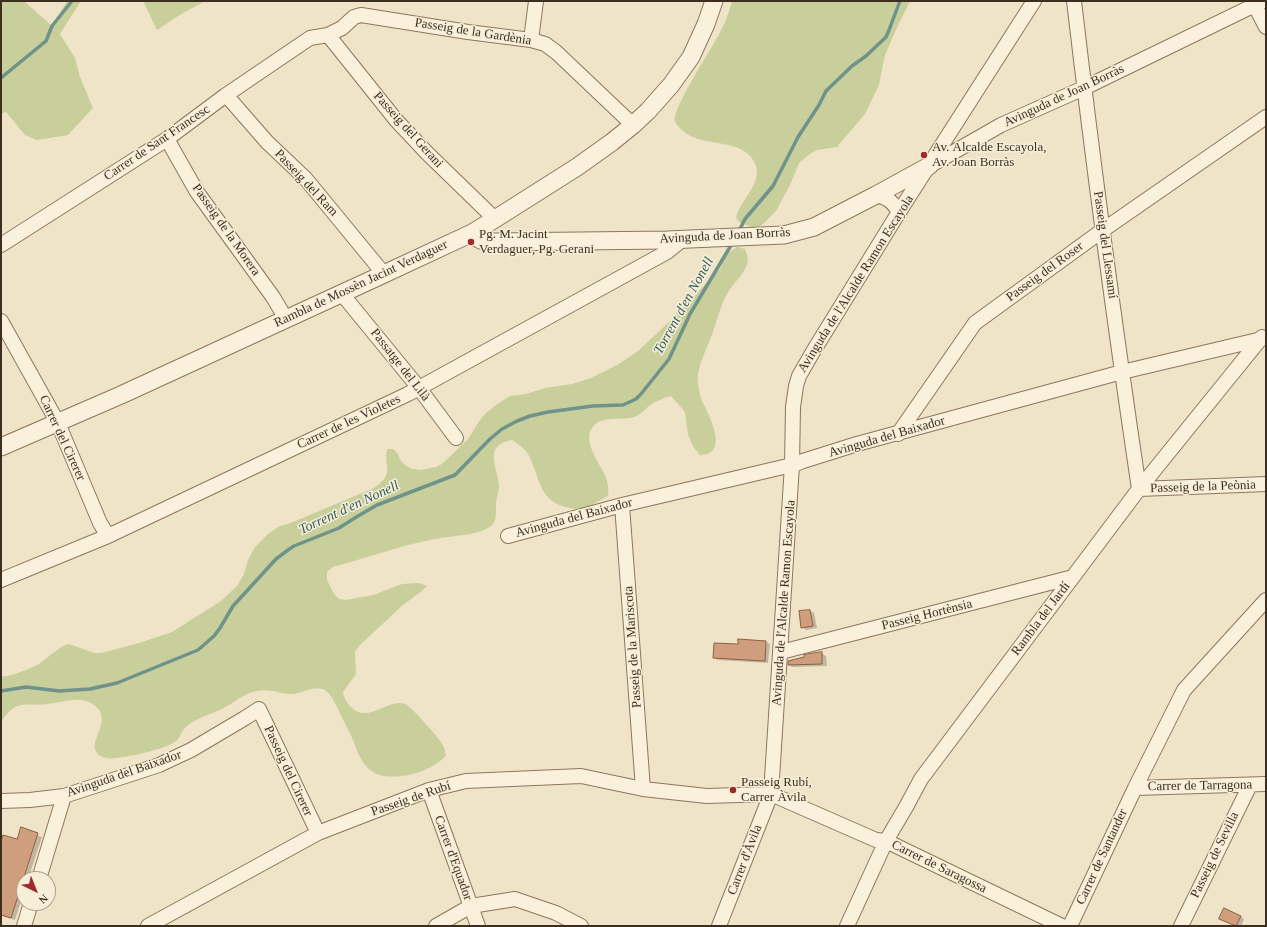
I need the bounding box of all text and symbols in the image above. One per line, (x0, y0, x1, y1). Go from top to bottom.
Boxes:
street label: Passeig de la Gardènia (413, 15, 533, 49)
street label: Avinguda de Joan Borràs (1001, 61, 1127, 131)
street label: Passeig del Gerani (370, 89, 446, 171)
street label: Carrer de Sant Francesc (101, 102, 213, 184)
place label: Av. Alcalde Escayola, Av. Joan Borràs (932, 140, 1046, 171)
street label: Passeig del Ram (271, 146, 341, 220)
marker: Av. Alcalde Escayola, Av. Joan Borràs (919, 150, 929, 160)
street label: Passeig de la Morera (188, 181, 264, 279)
street label: Passeig del Llessamí (1090, 190, 1120, 300)
street label: Avinguda de l'Alcalde Ramon Escayola (795, 192, 917, 376)
street label: Avinguda de Joan Borràs (659, 225, 791, 247)
place label: Pg. M. Jacint Verdaguer, Pg. Gerani (479, 227, 594, 258)
street label: Rambla de Mossèn Jacint Verdaguer (272, 237, 450, 331)
marker: Pg. M. Jacint Verdaguer, Pg. Gerani (466, 237, 476, 247)
street label: Passeig del Roser (1003, 239, 1087, 305)
water label: Torrent d'en Nonell (650, 254, 718, 358)
street label: Passatge del Lilà (367, 325, 433, 405)
street label: Carrer de les Violetes (295, 391, 403, 453)
street label: Carrer del Cirerer (35, 393, 89, 483)
street label: Avinguda del Baixador (827, 413, 947, 461)
water label: Torrent d'en Nonell (296, 477, 402, 539)
street label: Passeig de la Peònia (1150, 477, 1256, 497)
street label: Avinguda del Baixador (514, 495, 634, 541)
street label: Avinguda de l'Alcalde Ramon Escayola (769, 499, 799, 707)
street label: Rambla del Jardí (1008, 579, 1074, 659)
street label: Passeig de la Mariscota (621, 585, 645, 709)
street label: Passeig Hortènsia (880, 596, 974, 634)
street label: Passeig del Cirerer (260, 723, 316, 819)
street label: Avinguda del Baixador (65, 747, 183, 801)
place label: Passeig Rubí, Carrer Àvila (741, 775, 812, 806)
street label: Carrer de Tarragona (1148, 777, 1252, 795)
street label: Passeig de Rubí (369, 778, 453, 820)
marker: Passeig Rubí, Carrer Àvila (728, 785, 738, 795)
street label: Carrer de Santander (1073, 807, 1131, 907)
street label: Passeig de Sevilla (1187, 809, 1243, 901)
street label: Carrer d'Equador (430, 813, 476, 903)
street label: Carrer d'Àvila (724, 823, 766, 897)
street label: Carrer de Saragossa (889, 837, 989, 897)
north arrow (16, 871, 56, 911)
text: N (37, 892, 51, 906)

